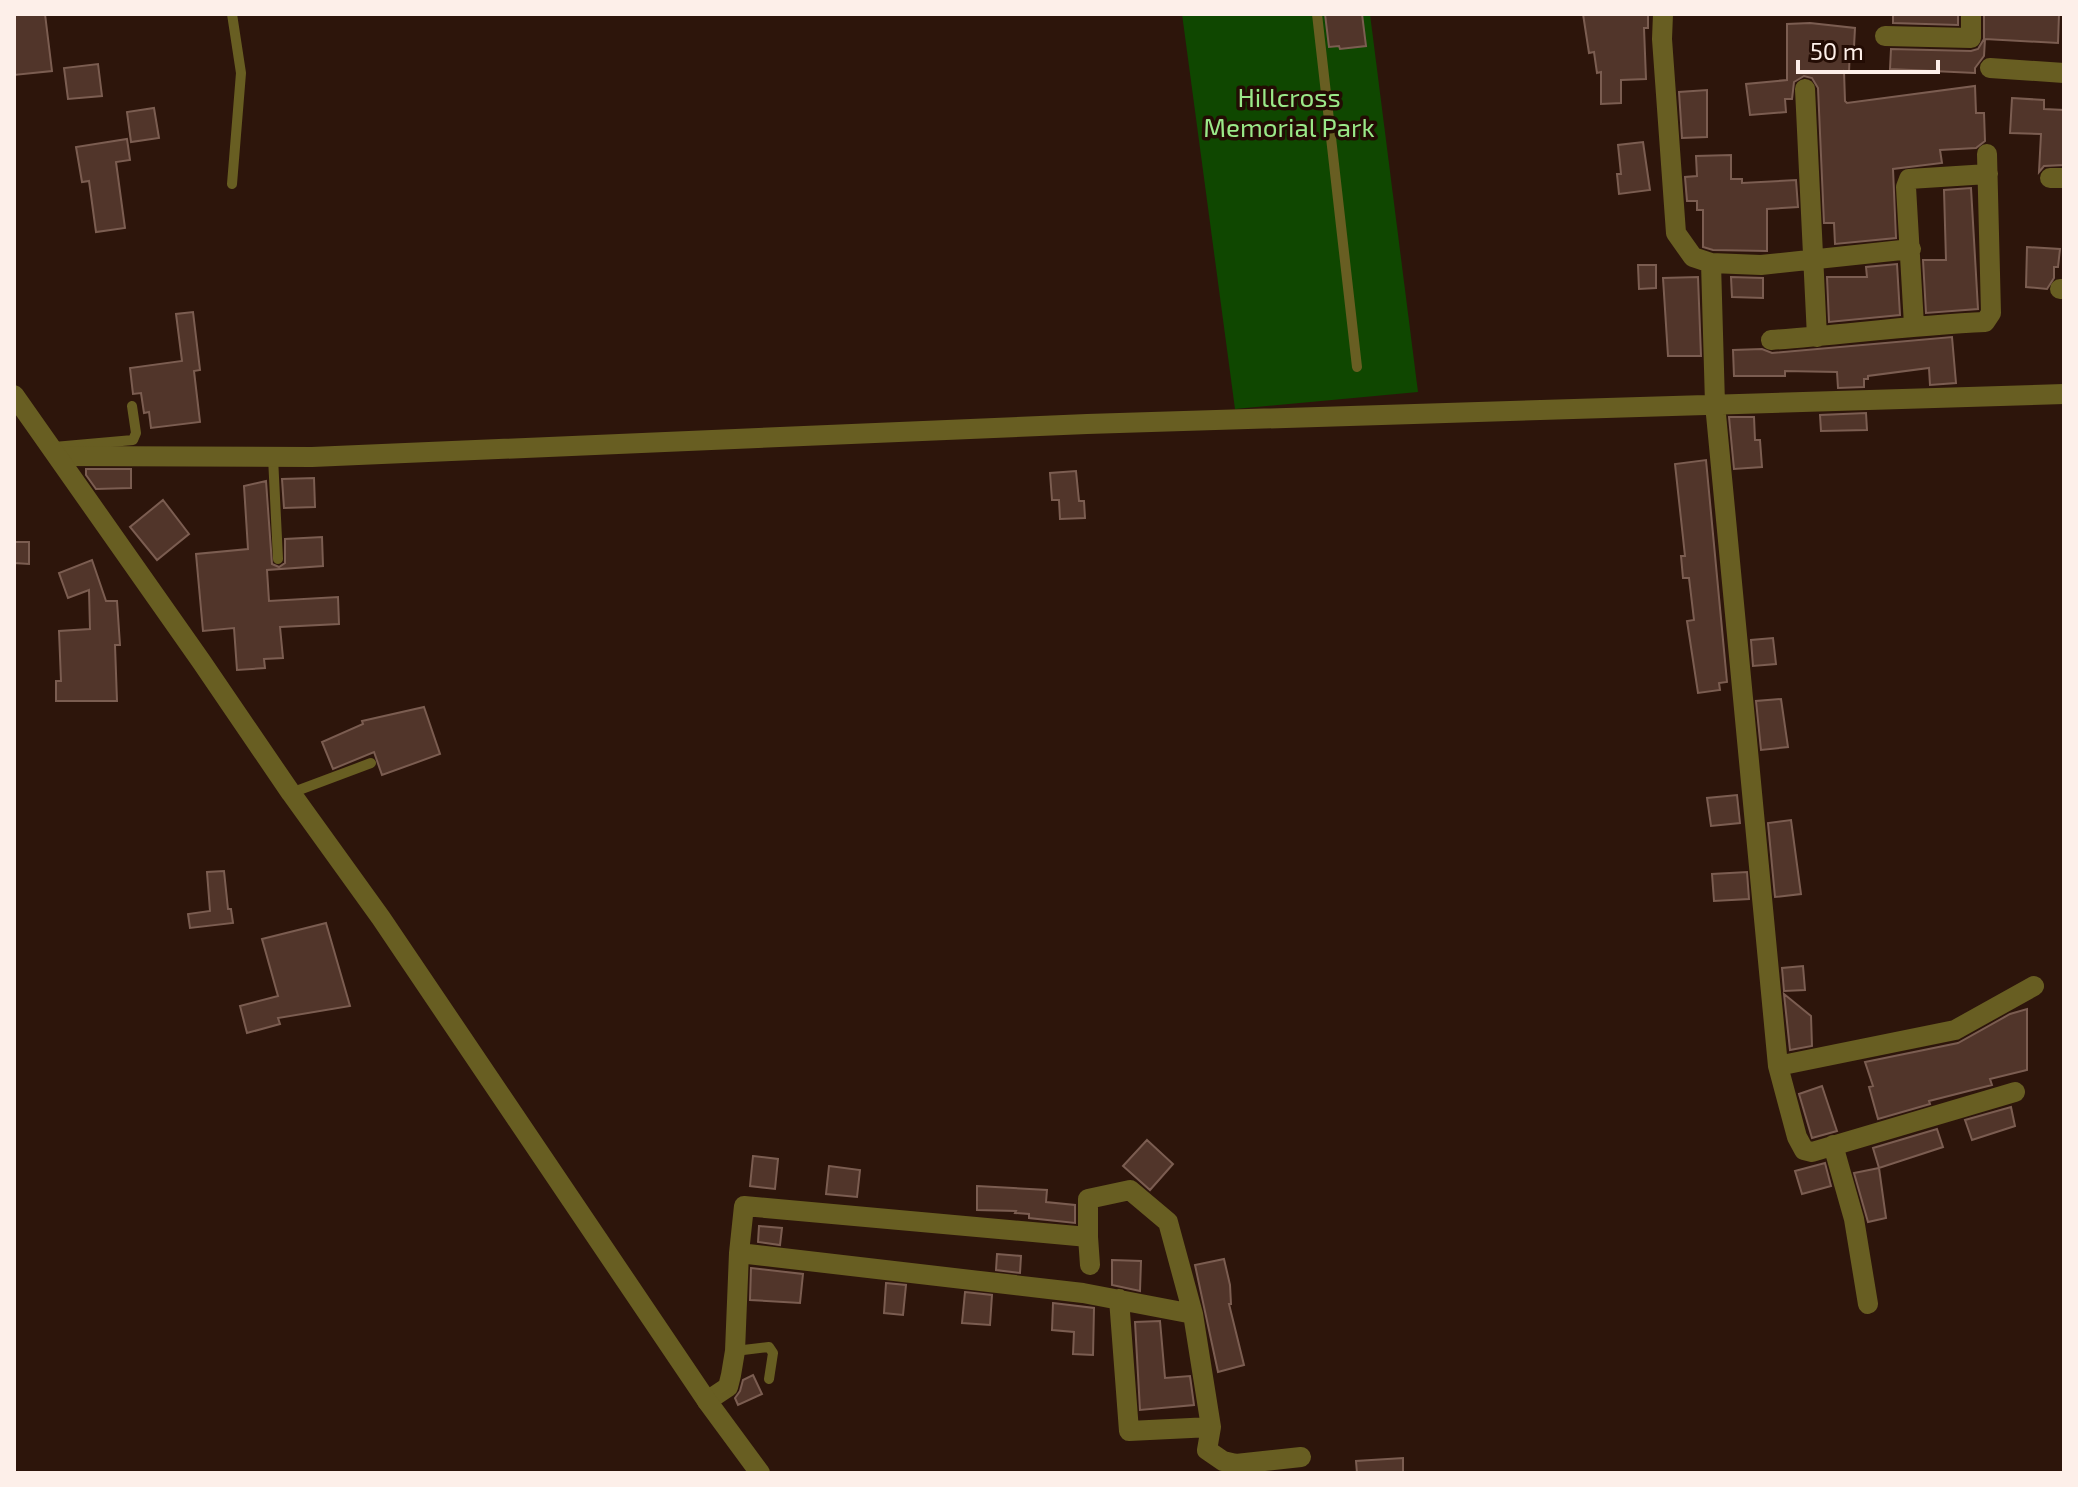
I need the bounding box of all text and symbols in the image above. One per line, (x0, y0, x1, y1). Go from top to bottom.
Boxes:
scale bar (1798, 24, 1938, 74)
text: 50 m (1810, 36, 1864, 65)
park label: Hillcross Memorial Park (1203, 81, 1375, 142)

